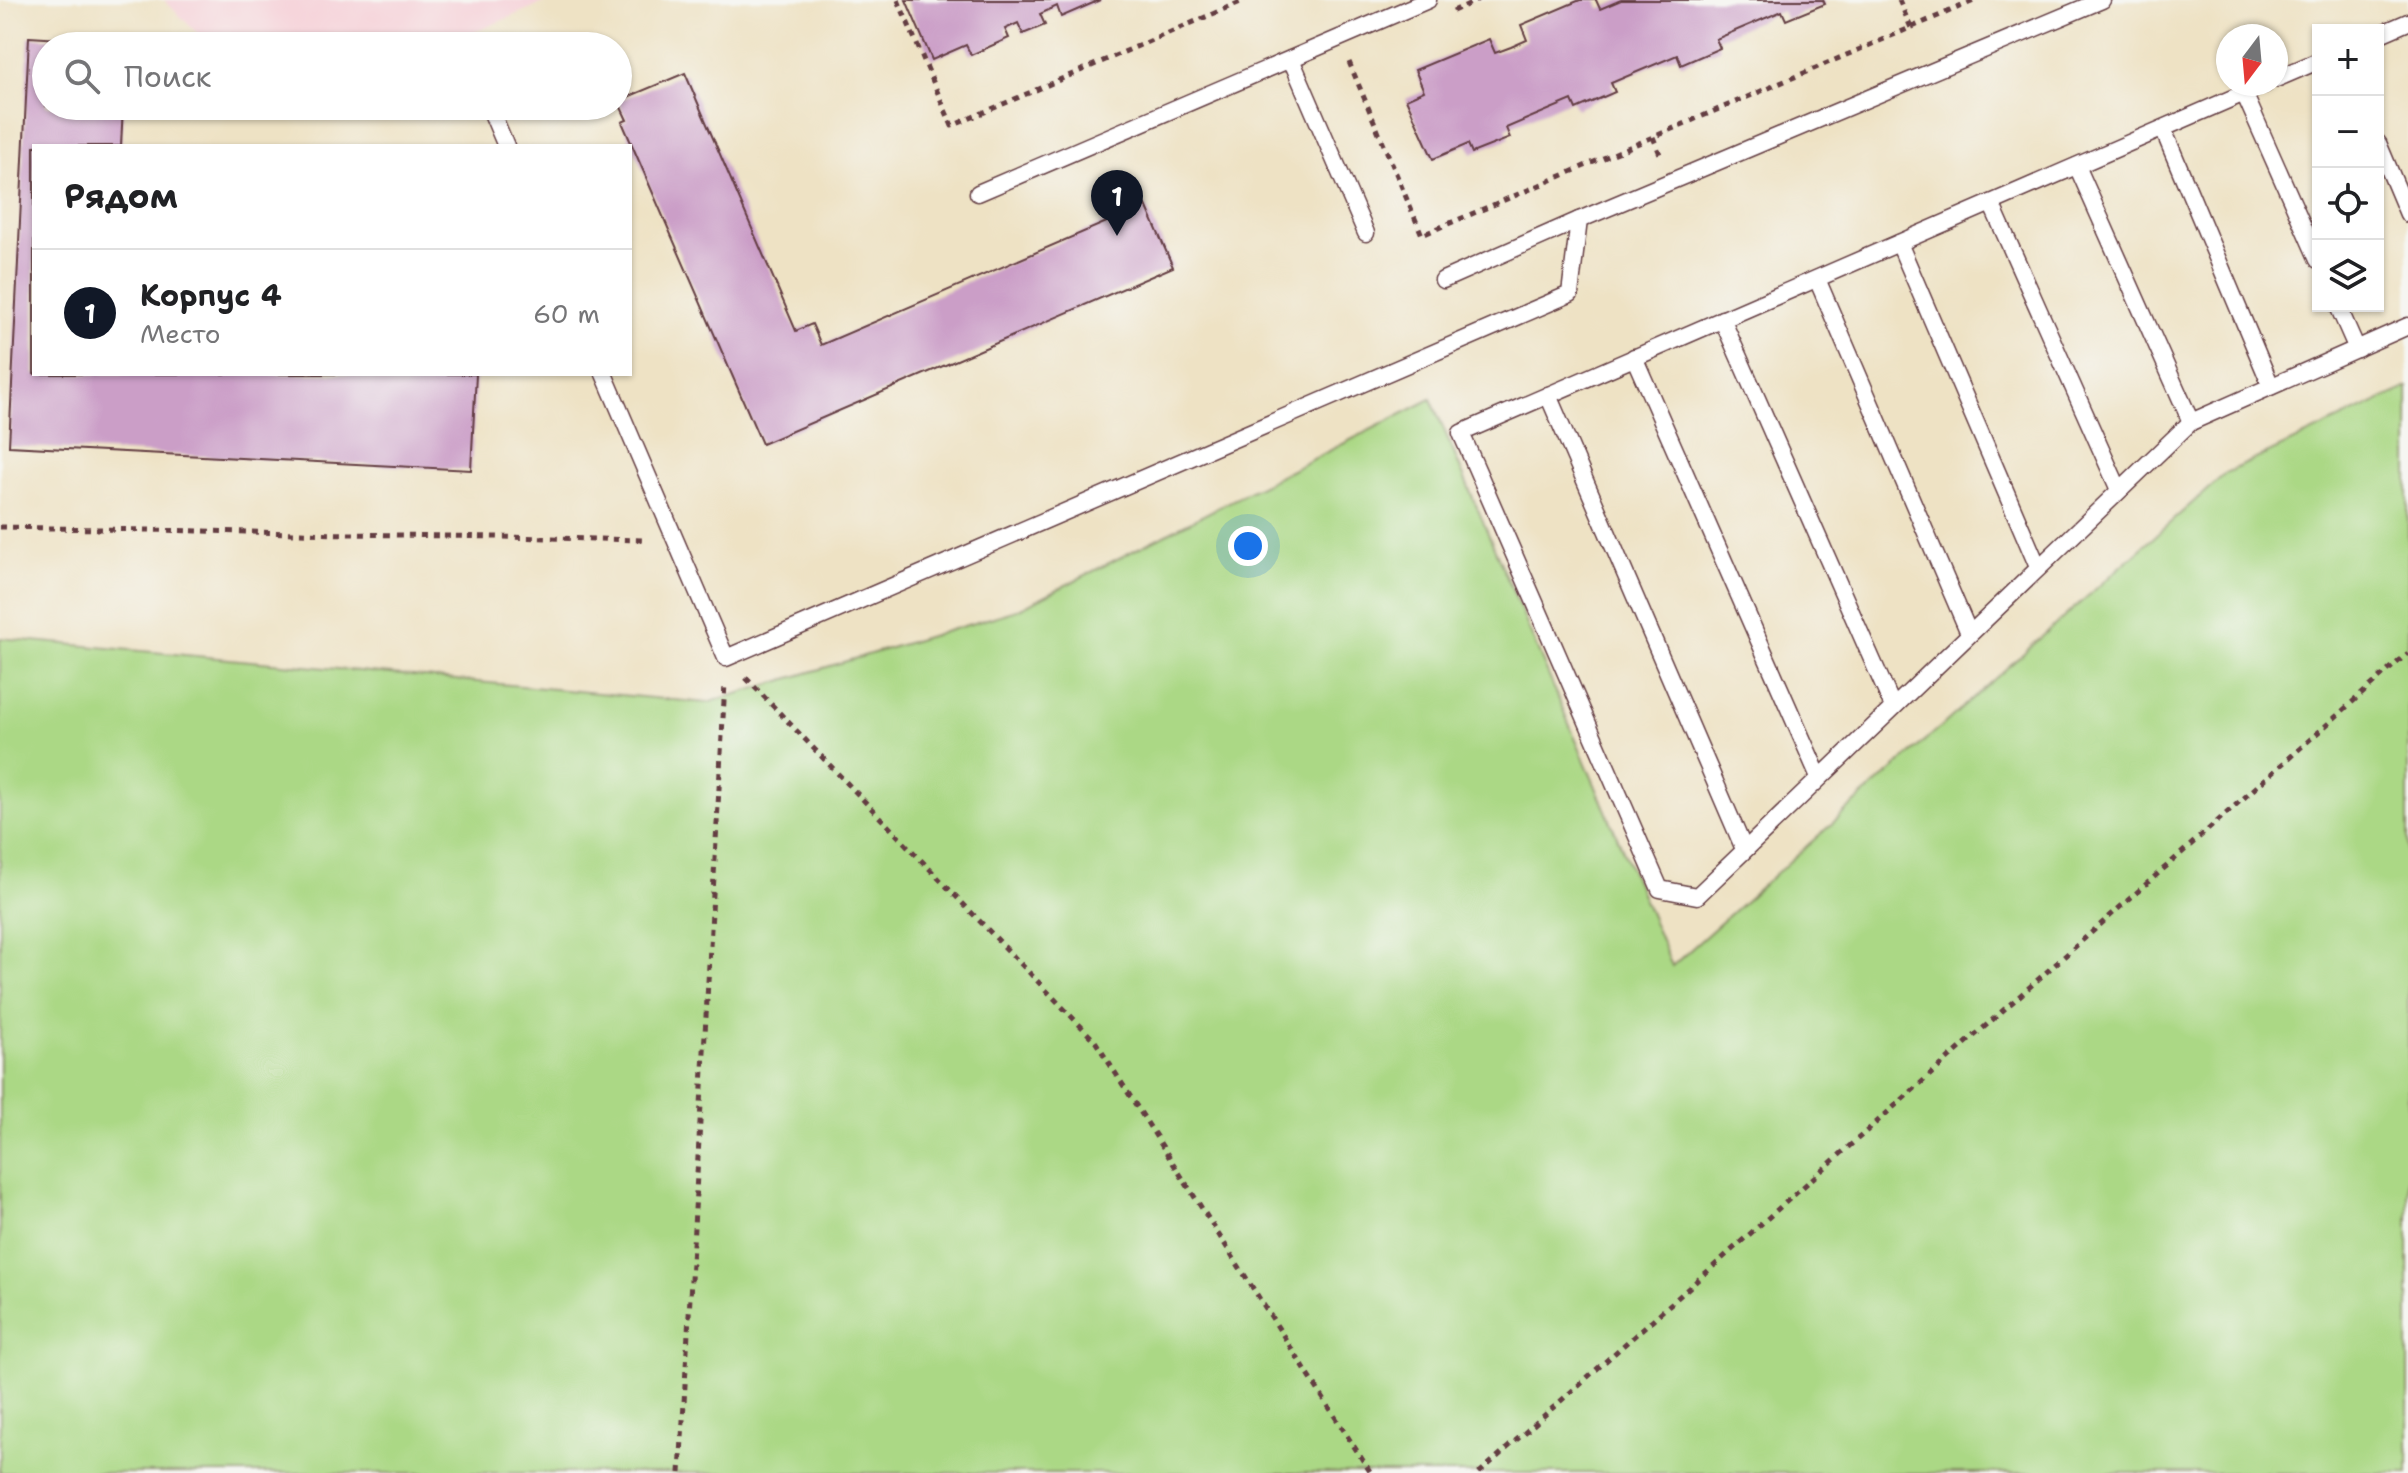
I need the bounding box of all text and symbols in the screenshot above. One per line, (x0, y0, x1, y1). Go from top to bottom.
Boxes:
north arrow (2216, 24, 2288, 96)
map controls (2312, 24, 2384, 312)
button: + (2312, 24, 2384, 96)
search box (32, 32, 632, 120)
icon: search (60, 54, 104, 98)
text: Поиск (124, 56, 212, 97)
button: − (2312, 96, 2384, 168)
button: locate (2312, 168, 2384, 240)
pin: 1 (1091, 170, 1143, 236)
text: Рядом (64, 173, 178, 219)
button: layers (2312, 240, 2384, 312)
text: Корпус 4 (140, 275, 282, 316)
text: 1 (84, 296, 96, 331)
text: 60 m (533, 296, 600, 331)
text: Место (140, 316, 221, 351)
your location (1228, 526, 1268, 566)

